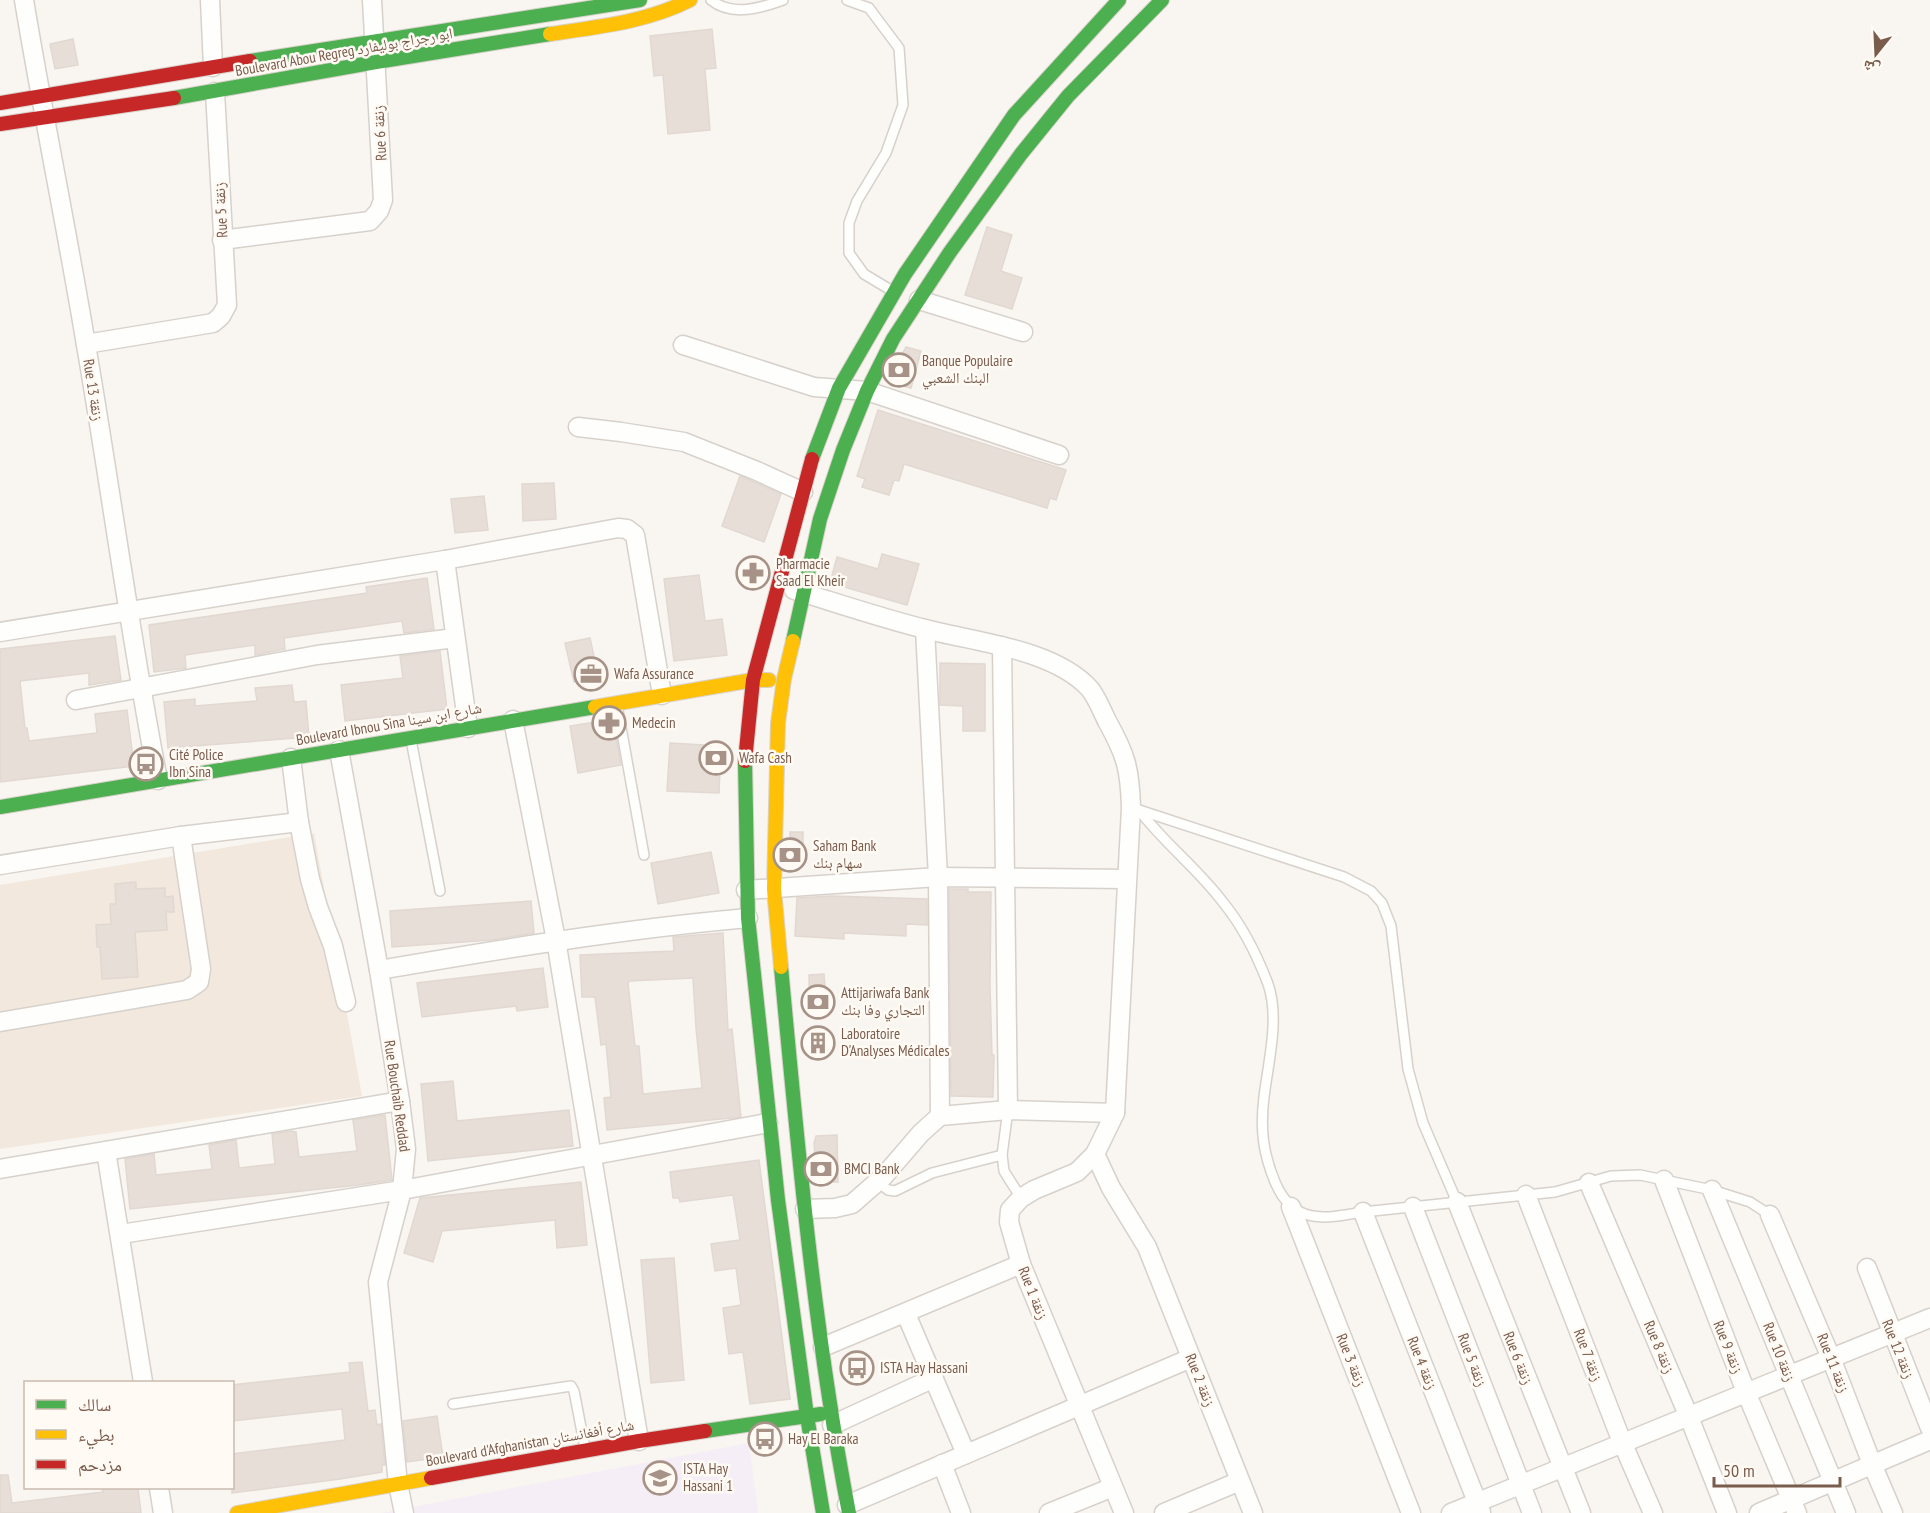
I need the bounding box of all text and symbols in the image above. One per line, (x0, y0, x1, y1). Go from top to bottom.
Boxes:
street label: Boulevard Abou Regreg ابو رجراج بوليفارد (234, 23, 454, 81)
north arrow (1846, 24, 1906, 84)
text: ش (1860, 56, 1883, 80)
street label: Rue 6 زنقة (369, 105, 390, 161)
street label: Rue 5 زنقة (210, 182, 231, 238)
place label: Banque Populaire البنك الشعبي (922, 351, 1013, 390)
bank icon: Banque Populaire البنك الشعبي (881, 352, 917, 388)
street label: Rue 13 زنقة (79, 358, 108, 422)
place label: Pharmacie Saad El Kheir (776, 554, 846, 590)
pharmacy icon: Pharmacie Saad El Kheir (735, 555, 771, 591)
office icon: Wafa Assurance (573, 656, 609, 692)
place label: Wafa Assurance (614, 664, 694, 683)
street label: Boulevard Ibnou Sina شارع ابن سينا (295, 698, 483, 750)
pharmacy icon: Medecin (591, 705, 627, 741)
place label: Medecin (632, 713, 676, 732)
bank icon: Wafa Cash (698, 740, 734, 776)
place label: Cité Police Ibn Sina (169, 745, 223, 781)
bus stop icon: Cité Police Ibn Sina (128, 746, 164, 782)
place label: Wafa Cash (739, 748, 792, 767)
place label: Saham Bank سهام بنك (813, 836, 877, 873)
bank icon: Saham Bank سهام بنك (772, 837, 808, 873)
place label: Attijariwafa Bank التجاري وفا بنك (841, 983, 930, 1022)
bank icon: Attijariwafa Bank التجاري وفا بنك (800, 984, 836, 1020)
place label: Laboratoire D'Analyses Médicales (841, 1024, 950, 1060)
building icon: Laboratoire D'Analyses Médicales (800, 1025, 836, 1061)
street label: Rue Bouchaib Reddad (380, 1039, 415, 1153)
bank icon: BMCI Bank (803, 1151, 839, 1187)
place label: BMCI Bank (844, 1159, 900, 1178)
street label: Rue 1 زنقة (1014, 1264, 1053, 1322)
street label: Rue 12 زنقة (1878, 1316, 1919, 1381)
street label: Rue 8 زنقة (1640, 1318, 1679, 1376)
street label: Rue 9 زنقة (1709, 1318, 1748, 1376)
street label: Rue 10 زنقة (1759, 1319, 1800, 1384)
street label: Rue 7 زنقة (1570, 1326, 1607, 1384)
street label: Rue 6 زنقة (1499, 1329, 1538, 1387)
street label: Rue 5 زنقة (1454, 1330, 1491, 1389)
street label: Rue 11 زنقة (1813, 1330, 1854, 1395)
street label: Rue 3 زنقة (1332, 1331, 1371, 1389)
street label: Rue 4 زنقة (1403, 1334, 1442, 1392)
bus stop icon: ISTA Hay Hassani (839, 1350, 875, 1386)
street label: Rue 2 زنقة (1181, 1351, 1220, 1409)
place label: ISTA Hay Hassani (880, 1358, 968, 1377)
legend (24, 1381, 234, 1489)
text: سالك (78, 1393, 111, 1416)
street label: Boulevard d'Afghanistan شارع أفغانستان (424, 1415, 636, 1471)
bus stop icon: Hay El Baraka (747, 1421, 783, 1457)
text: بطيء (78, 1423, 115, 1450)
place label: Hay El Baraka (788, 1429, 859, 1448)
scale bar (1714, 1450, 1840, 1488)
text: مزدحم (78, 1453, 122, 1477)
place label: ISTA Hay Hassani 1 (683, 1459, 733, 1495)
text: 50 m (1723, 1459, 1755, 1482)
school or university icon: ISTA Hay Hassani 1 (642, 1460, 678, 1496)

